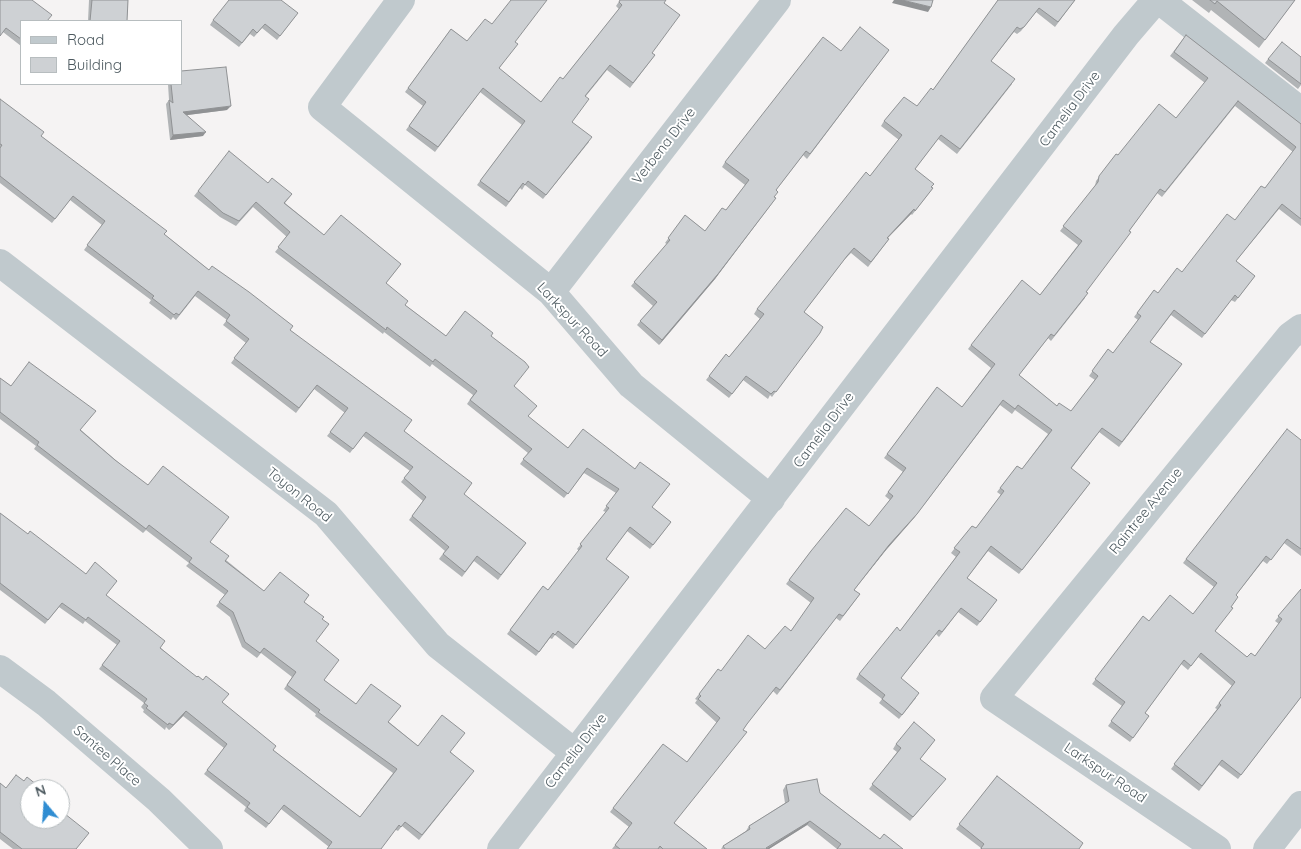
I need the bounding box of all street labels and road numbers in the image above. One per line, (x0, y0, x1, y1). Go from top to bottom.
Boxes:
street label: Camelia Drive (1036, 68, 1104, 150)
street label: Verbena Drive (629, 104, 699, 188)
street label: Larkspur Road (533, 279, 611, 361)
street label: Camelia Drive (790, 389, 858, 471)
street label: Toyon Road (263, 464, 335, 526)
street label: Raintree Avenue (1106, 464, 1186, 558)
street label: Camelia Drive (542, 710, 610, 792)
street label: Santee Place (70, 722, 144, 790)
street label: Larkspur Road (1061, 739, 1149, 807)

